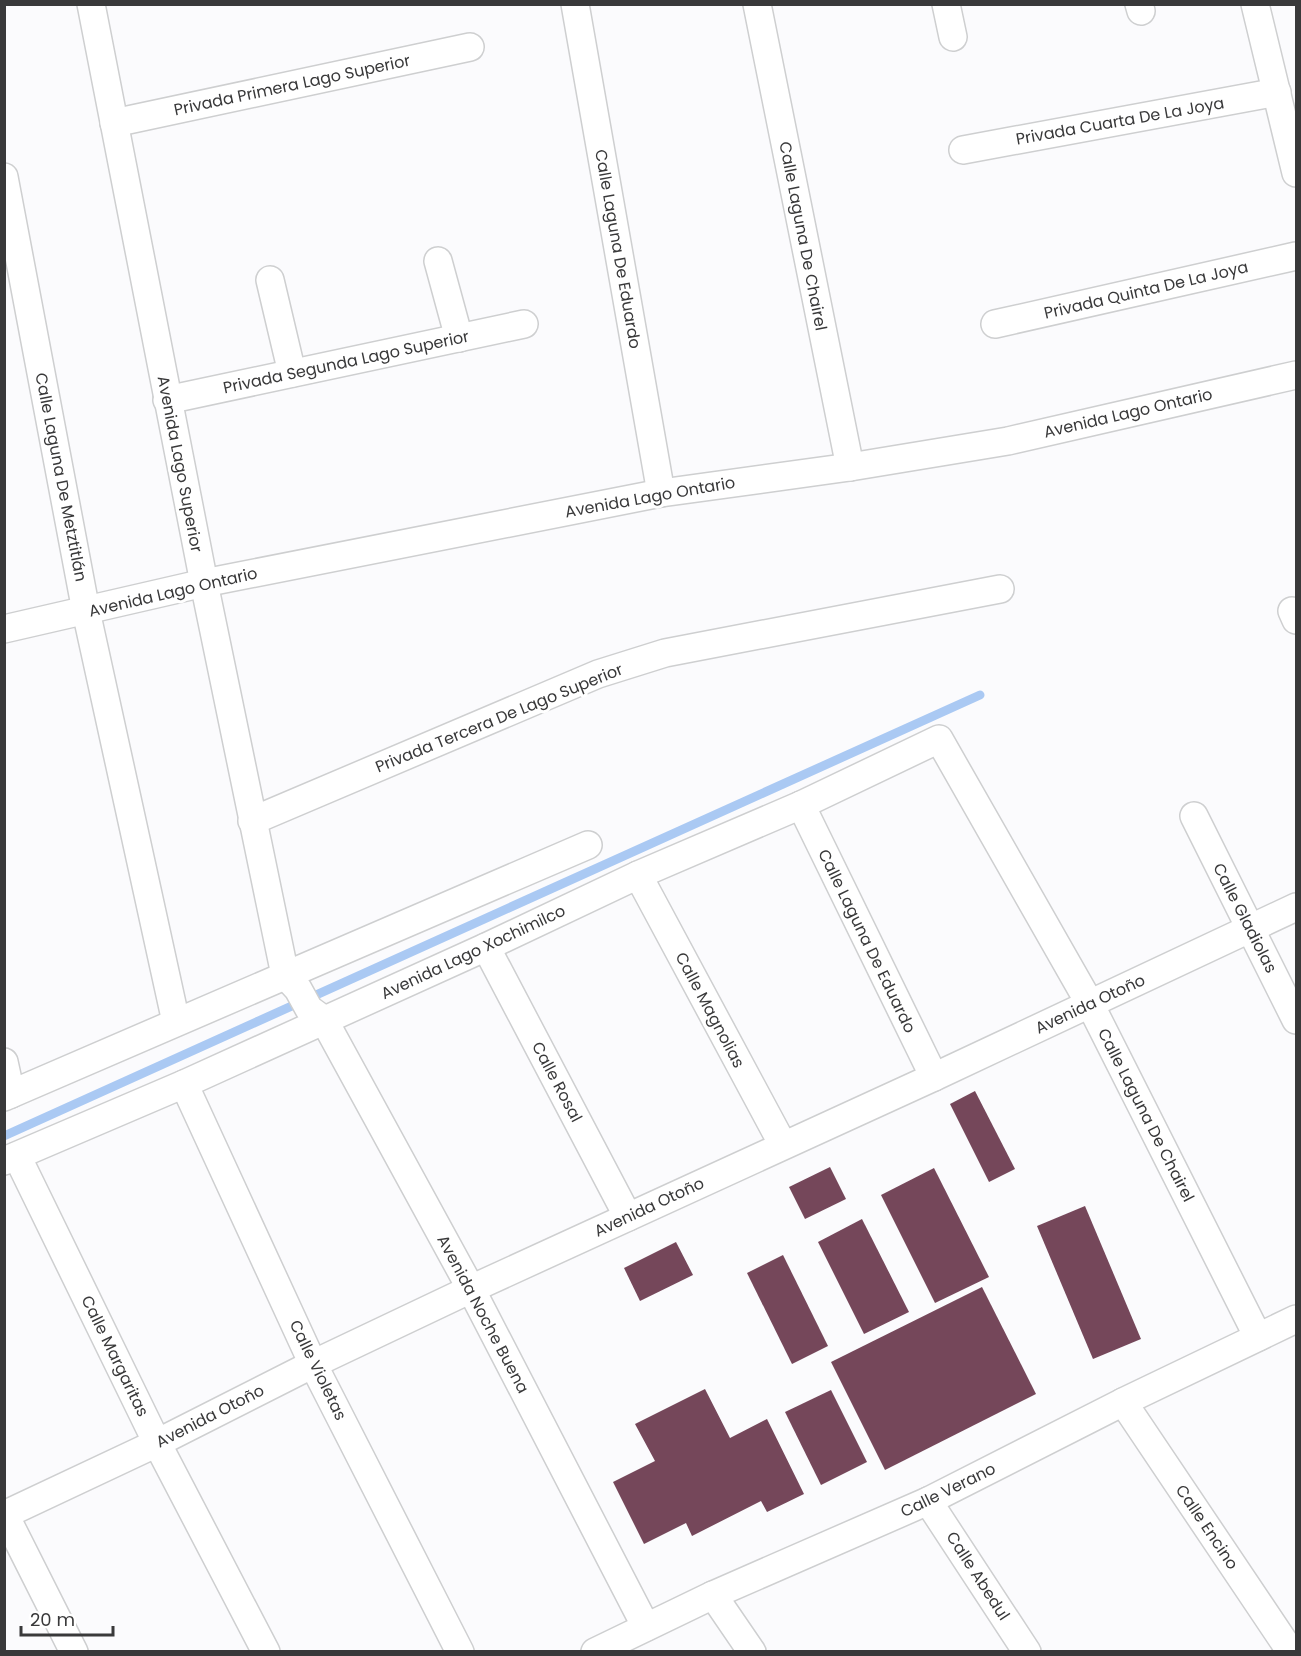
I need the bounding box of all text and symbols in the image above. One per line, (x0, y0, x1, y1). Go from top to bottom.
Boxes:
street label: Privada Primera Lago Superior (172, 49, 412, 121)
street label: Privada Cuarta De La Joya (1014, 91, 1226, 151)
street label: Calle Laguna De Chairel (773, 140, 833, 332)
street label: Calle Laguna De Eduardo (589, 148, 647, 350)
street label: Privada Quinta De La Joya (1042, 255, 1250, 325)
street label: Privada Segunda Lago Superior (221, 325, 471, 399)
street label: Calle Laguna De Metztitlán (29, 371, 93, 583)
street label: Avenida Lago Superior (152, 374, 208, 554)
street label: Avenida Lago Ontario (1041, 382, 1215, 444)
street label: Avenida Lago Ontario (563, 471, 737, 523)
street label: Avenida Lago Ontario (86, 561, 260, 623)
street label: Privada Tercera De Lago Superior (372, 658, 626, 778)
street label: Calle Laguna De Eduardo (812, 845, 922, 1037)
street label: Calle Gladiolas (1207, 859, 1283, 977)
street label: Avenida Lago Xochimilco (377, 899, 569, 1005)
street label: Calle Magnolias (670, 948, 750, 1072)
street label: Avenida Otoño (1031, 968, 1149, 1040)
street label: Calle Laguna De Chairel (1092, 1024, 1200, 1206)
street label: Calle Rosal (526, 1038, 588, 1126)
street label: Avenida Otoño (590, 1171, 708, 1243)
street label: Avenida Noche Buena (431, 1231, 535, 1397)
street label: Calle Margaritas (76, 1291, 154, 1421)
street label: Calle Violetas (284, 1316, 352, 1424)
street label: Avenida Otoño (152, 1379, 268, 1453)
street label: Calle Verano (897, 1457, 999, 1523)
street label: Calle Encino (1170, 1480, 1244, 1574)
street label: Calle Abedul (941, 1527, 1015, 1625)
scale bar (21, 1599, 112, 1637)
text: 20 m (30, 1607, 75, 1632)

